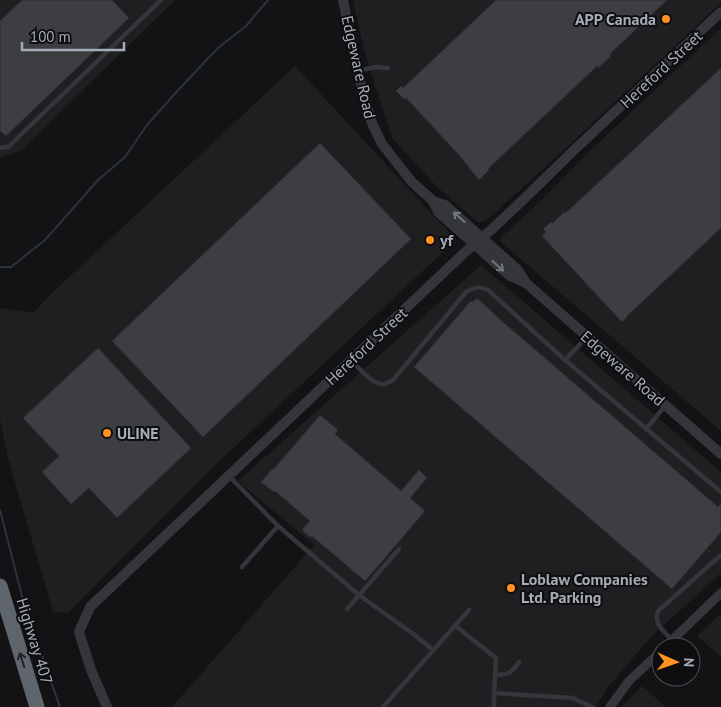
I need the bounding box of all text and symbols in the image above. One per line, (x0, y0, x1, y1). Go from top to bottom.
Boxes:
place label: APP Canada (575, 9, 656, 29)
marker: APP Canada (660, 13, 672, 25)
street label: Edgeware Road (337, 14, 381, 120)
scale bar (22, 20, 125, 52)
street label: Hereford Street (616, 25, 707, 112)
text: 100 m (30, 27, 71, 46)
one-way arrow (452, 211, 465, 223)
place label: yf (439, 230, 454, 250)
marker: yf (424, 234, 436, 246)
one-way arrow (491, 260, 504, 271)
street label: Hereford Street (321, 302, 412, 389)
street label: Edgeware Road (577, 326, 669, 410)
place label: ULINE (117, 423, 159, 443)
marker: ULINE (101, 427, 113, 439)
place label: Loblaw Companies Ltd. Parking (521, 569, 648, 607)
marker: Loblaw Companies Ltd. Parking (505, 582, 517, 594)
street label: Highway 407 (12, 595, 58, 687)
north arrow (651, 637, 701, 687)
one-way arrow (17, 653, 27, 669)
text: N (680, 658, 698, 667)

